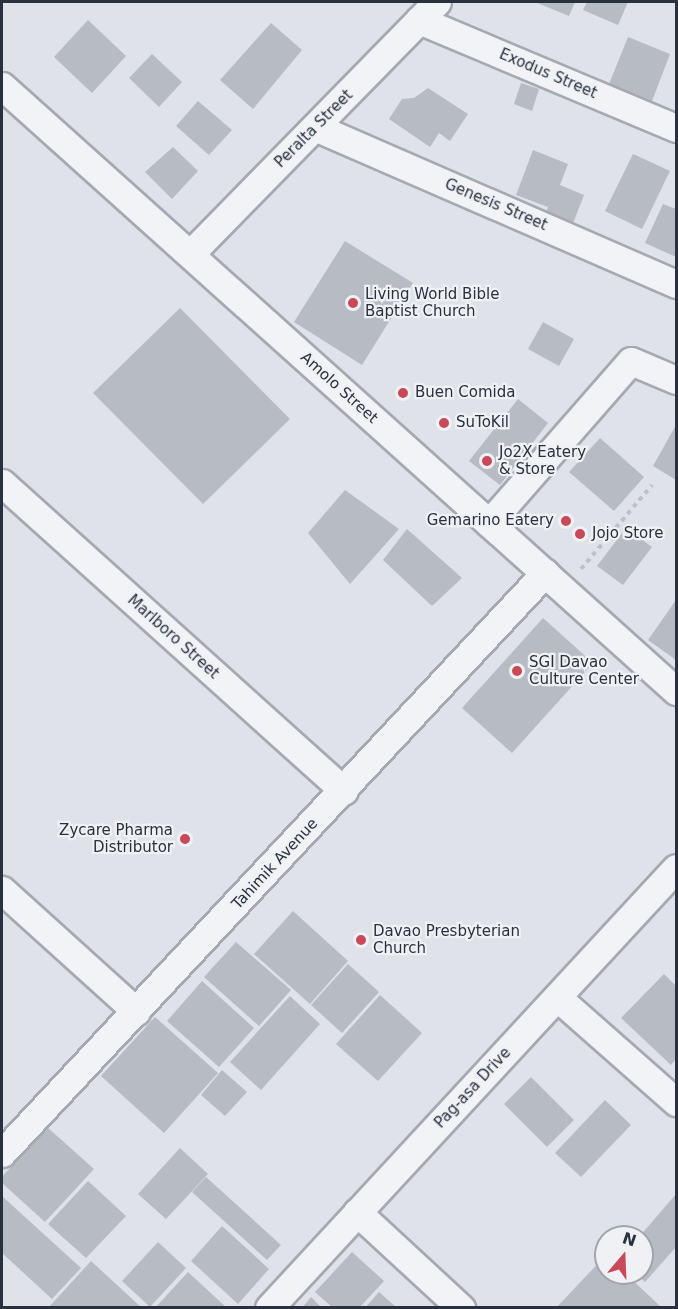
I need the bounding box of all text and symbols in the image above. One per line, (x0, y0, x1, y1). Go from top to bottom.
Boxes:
street label: Exodus Street (496, 45, 600, 103)
street label: Peralta Street (271, 86, 357, 172)
street label: Genesis Street (442, 175, 550, 235)
place label: Living World Bible Baptist Church (365, 285, 499, 320)
marker: Living World Bible Baptist Church (346, 296, 360, 310)
street label: Amolo Street (297, 349, 381, 427)
place label: Buen Comida (415, 384, 515, 402)
marker: Buen Comida (396, 386, 410, 400)
place label: SuToKil (456, 414, 509, 432)
marker: SuToKil (437, 416, 451, 430)
place label: Jo2X Eatery & Store (499, 443, 586, 478)
marker: Jo2X Eatery & Store (480, 454, 494, 468)
place label: Gemarino Eatery (427, 512, 554, 530)
marker: Gemarino Eatery (559, 514, 573, 528)
place label: Jojo Store (592, 525, 663, 543)
marker: Jojo Store (573, 527, 587, 541)
street label: Marlboro Street (124, 591, 222, 683)
place label: SGI Davao Culture Center (529, 653, 639, 688)
marker: SGI Davao Culture Center (510, 664, 524, 678)
street label: Tahimik Avenue (228, 815, 322, 913)
place label: Zycare Pharma Distributor (59, 821, 173, 856)
marker: Zycare Pharma Distributor (178, 832, 192, 846)
place label: Davao Presbyterian Church (373, 922, 520, 957)
marker: Davao Presbyterian Church (354, 933, 368, 947)
street label: Pag-asa Drive (431, 1044, 515, 1132)
north arrow (594, 1225, 654, 1285)
text: N (620, 1228, 639, 1251)

